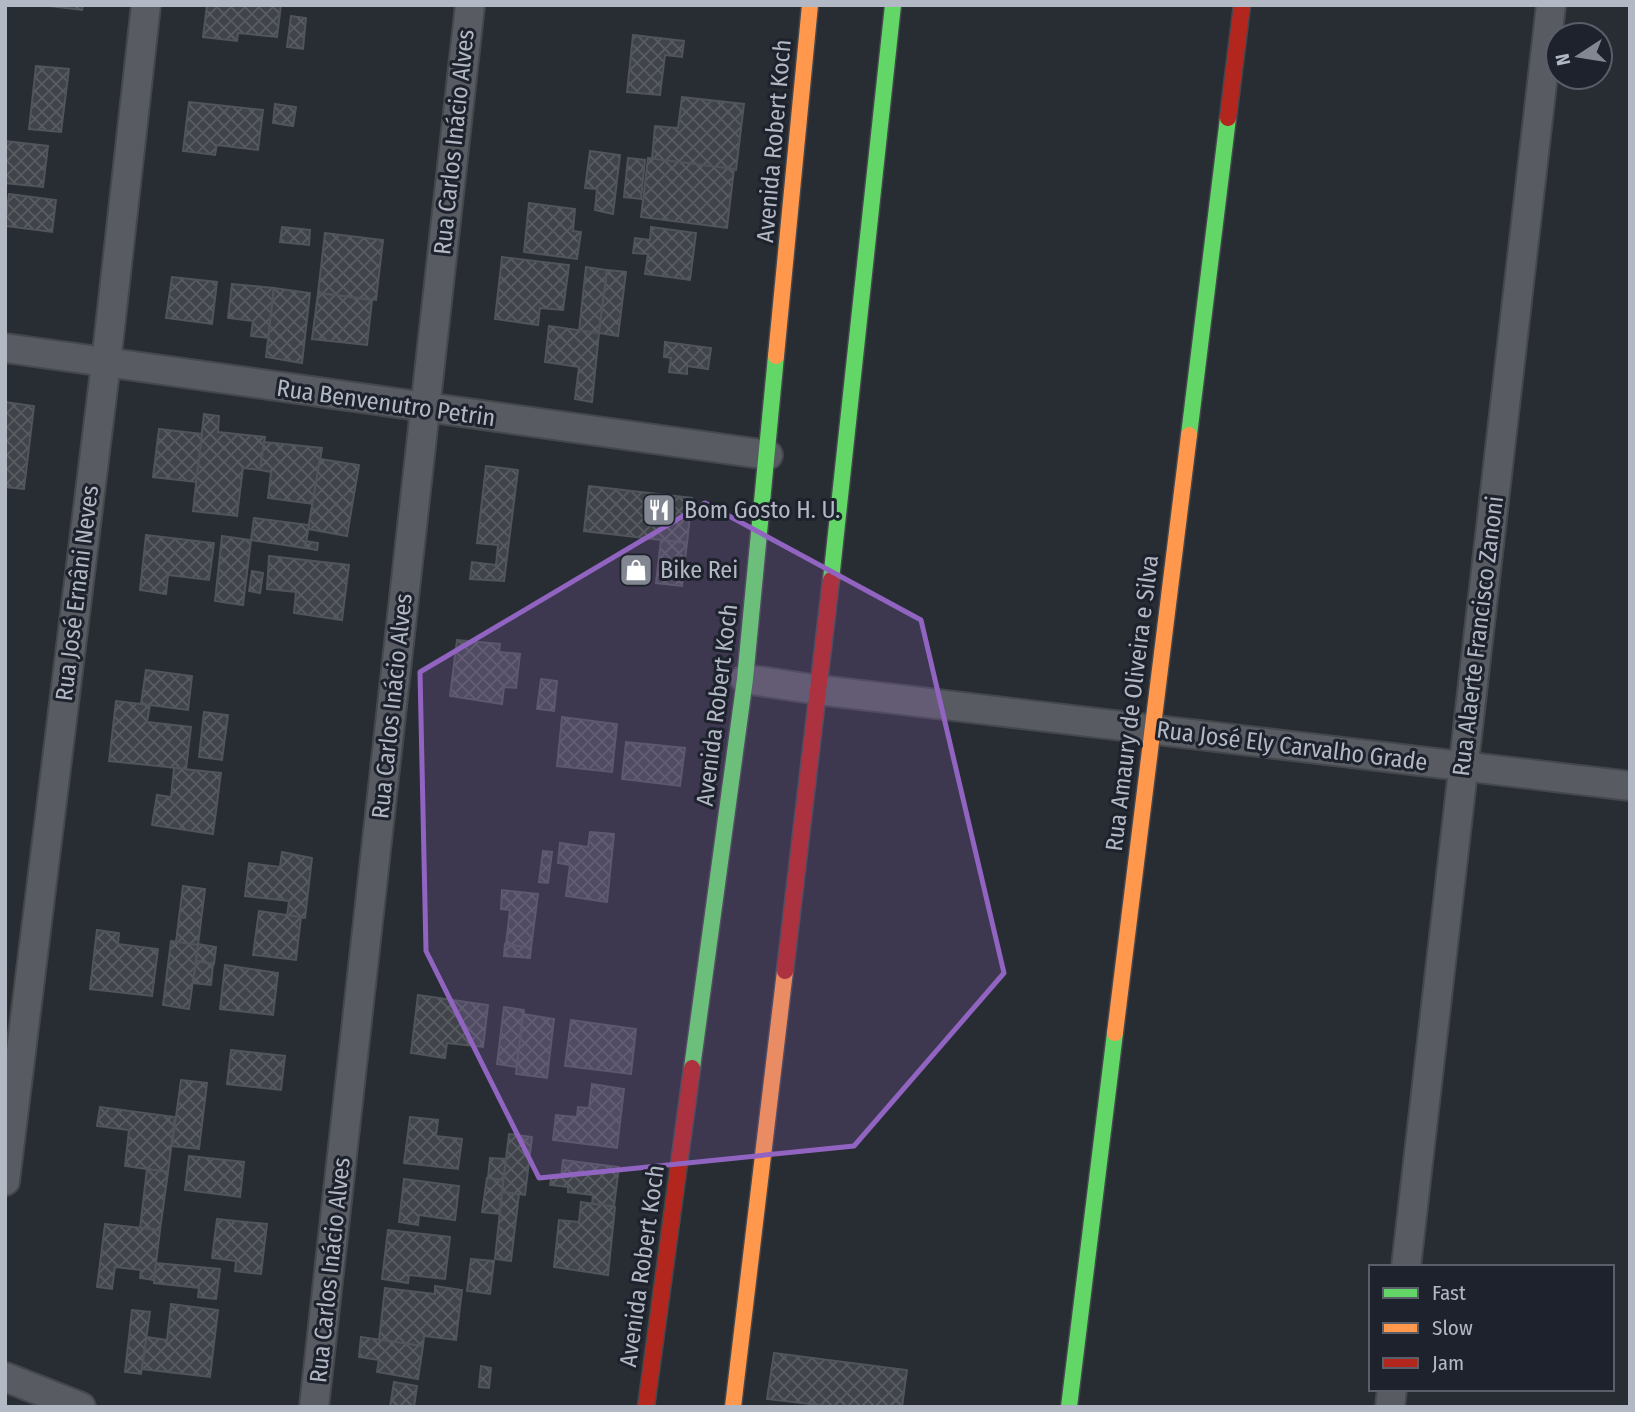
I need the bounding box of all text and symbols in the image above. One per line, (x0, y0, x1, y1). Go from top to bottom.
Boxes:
north arrow (1544, 21, 1614, 91)
street label: Rua Carlos Inácio Alves (428, 28, 480, 256)
street label: Avenida Robert Koch (751, 38, 797, 244)
text: N (1550, 51, 1575, 67)
street label: Rua Benvenutro Petrin (275, 374, 497, 432)
street label: Rua José Ernâni Neves (50, 484, 104, 702)
restaurant icon: Bom Gosto H. U. (640, 491, 678, 529)
street label: Rua Alaerte Francisco Zanoni (1447, 494, 1509, 778)
place label: Bom Gosto H. U. (684, 496, 840, 524)
shop icon: Bike Rei (617, 551, 655, 589)
street label: Rua Amaury de Oliveira e Silva (1100, 553, 1164, 853)
place label: Bike Rei (660, 556, 738, 584)
street label: Rua Carlos Inácio Alves (366, 592, 418, 820)
street label: Avenida Robert Koch (691, 602, 743, 808)
street label: Rua José Ely Carvalho Grade (1155, 715, 1429, 777)
street label: Rua Carlos Inácio Alves (304, 1156, 356, 1384)
street label: Avenida Robert Koch (614, 1163, 670, 1369)
legend (1369, 1265, 1614, 1391)
text: Fast (1432, 1280, 1466, 1306)
text: Slow (1432, 1315, 1473, 1341)
text: Jam (1432, 1350, 1464, 1376)

